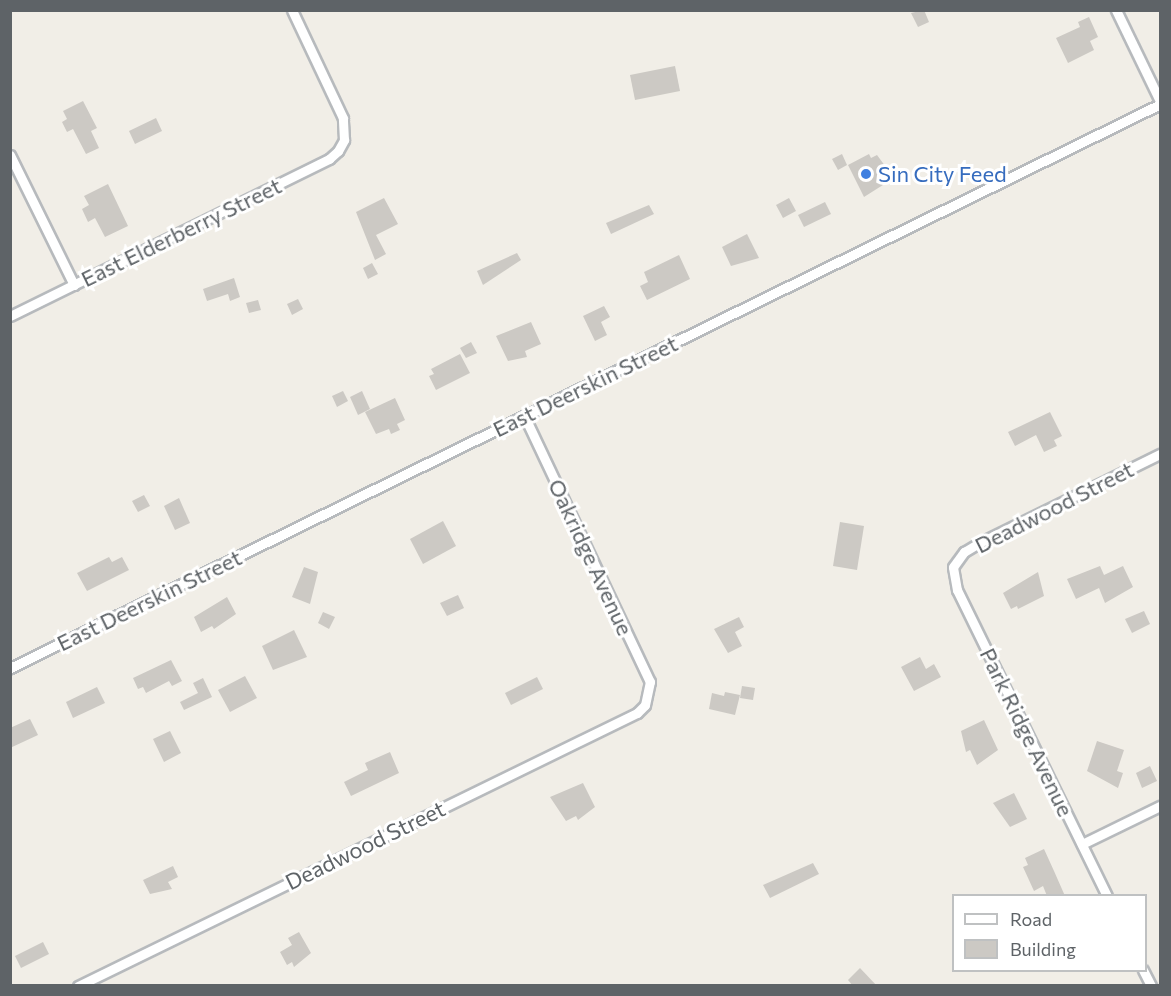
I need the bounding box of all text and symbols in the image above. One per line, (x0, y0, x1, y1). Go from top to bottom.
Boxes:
place label: Sin City Feed (878, 161, 1007, 187)
marker: Sin City Feed (859, 167, 873, 181)
street label: East Elderberry Street (77, 172, 285, 292)
street label: East Deerskin Street (488, 330, 682, 442)
street label: Deadwood Street (970, 456, 1138, 558)
street label: Oakridge Avenue (543, 475, 639, 639)
street label: East Deerskin Street (52, 544, 246, 656)
street label: Park Ridge Avenue (975, 643, 1079, 821)
street label: Deadwood Street (281, 795, 449, 895)
legend (952, 894, 1147, 972)
text: Road (1010, 908, 1052, 930)
text: Building (1010, 938, 1076, 960)

